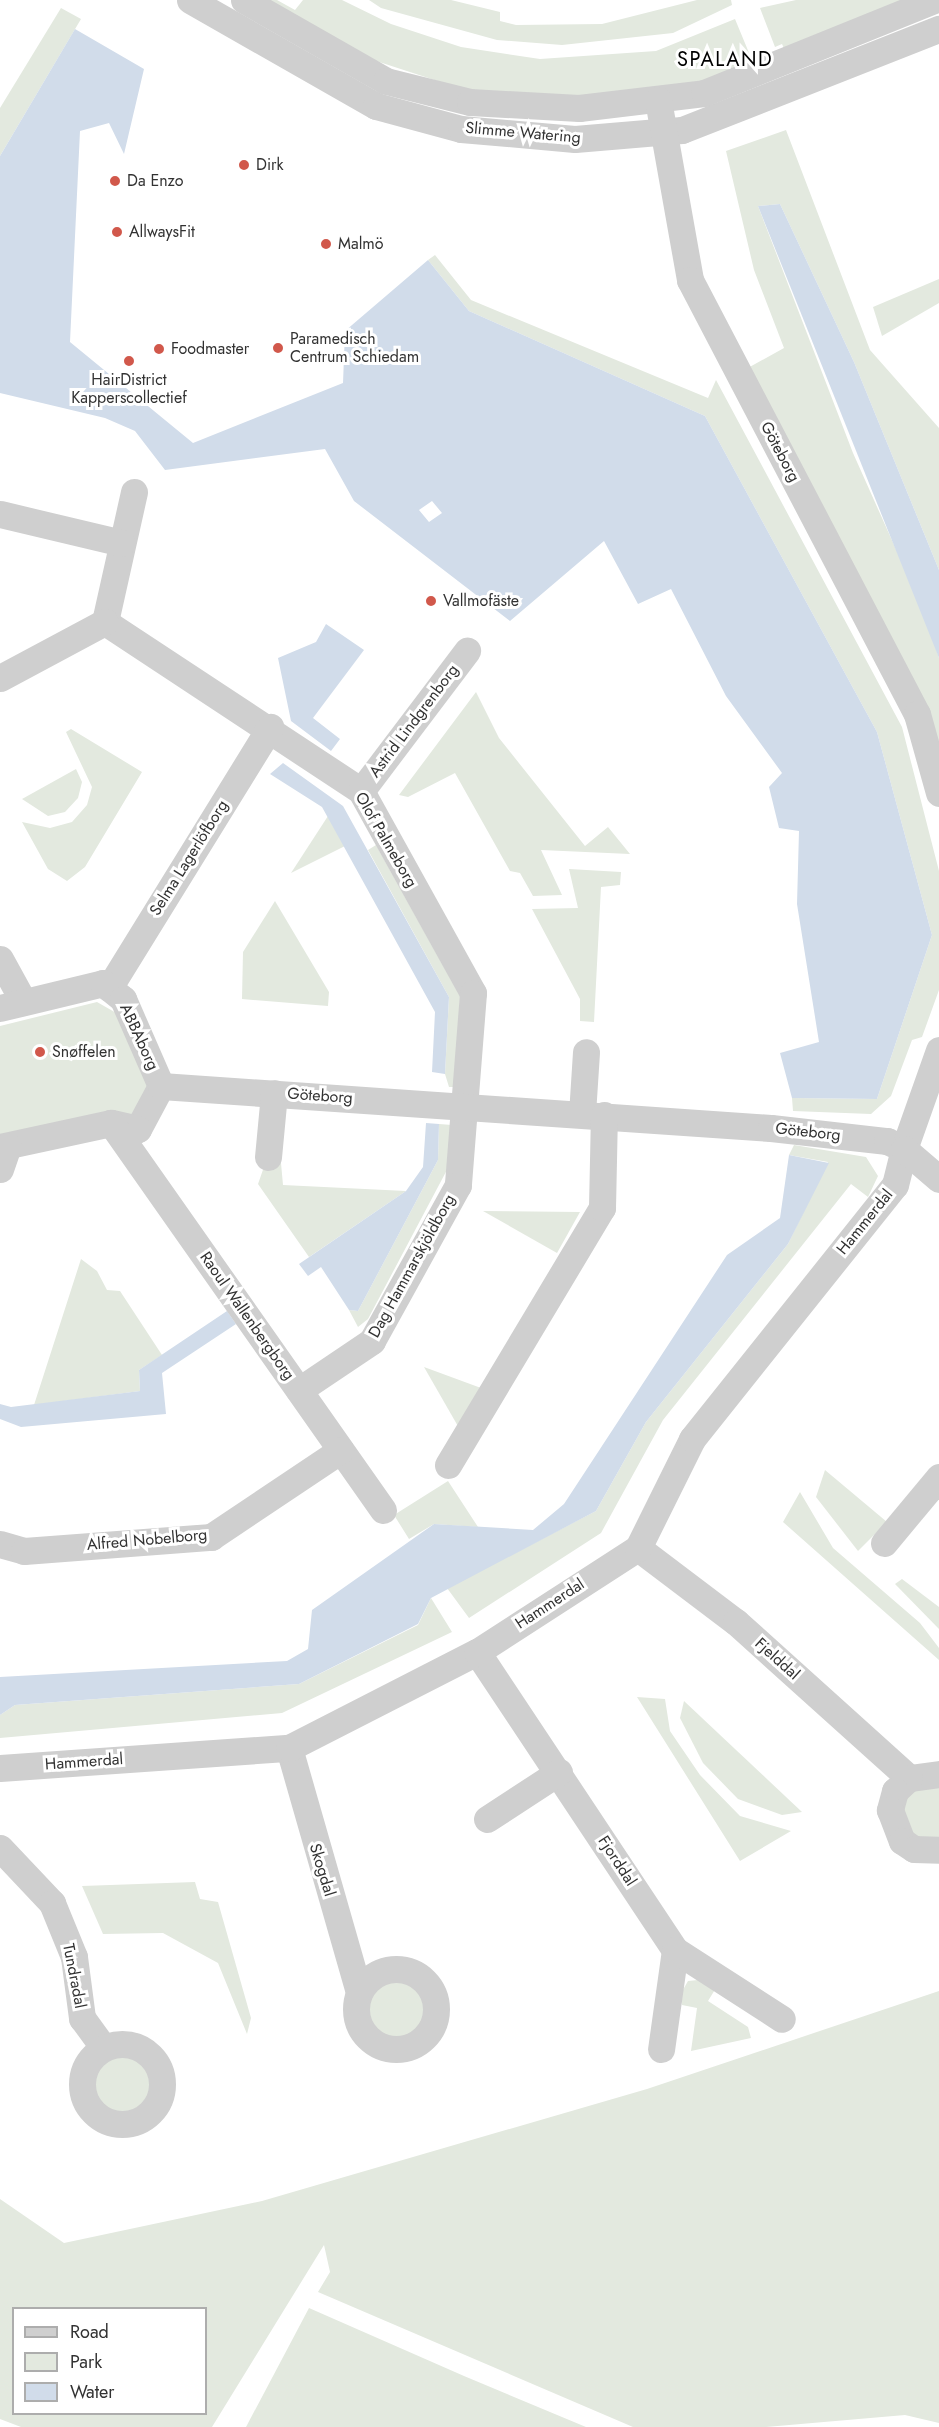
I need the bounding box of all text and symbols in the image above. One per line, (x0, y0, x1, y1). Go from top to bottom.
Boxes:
district label: SPALAND (677, 47, 773, 71)
street label: Slimme Watering (464, 118, 582, 148)
place label: Dirk (256, 155, 284, 175)
marker: Dirk (237, 158, 251, 172)
place label: Da Enzo (127, 171, 183, 191)
marker: Da Enzo (108, 174, 122, 188)
place label: AllwaysFit (129, 222, 195, 242)
marker: AllwaysFit (110, 225, 124, 239)
place label: Malmö (338, 234, 384, 254)
marker: Malmö (319, 237, 333, 251)
place label: Paramedisch Centrum Schiedam (290, 329, 419, 367)
place label: Foodmaster (171, 339, 249, 359)
marker: Paramedisch Centrum Schiedam (271, 341, 285, 355)
marker: Foodmaster (152, 342, 166, 356)
marker: HairDistrict Kapperscollectief (122, 354, 136, 368)
place label: HairDistrict Kapperscollectief (71, 370, 187, 408)
street label: Göteborg (756, 419, 804, 485)
place label: Vallmofäste (443, 591, 519, 611)
marker: Vallmofäste (424, 594, 438, 608)
street label: Astrid Lindgrenborg (365, 661, 463, 781)
street label: Olof Palmeborg (351, 789, 421, 891)
street label: Selma Lagerlöfborg (146, 797, 232, 919)
street label: ABBAborg (115, 1001, 163, 1073)
place label: Snøffelen (52, 1042, 116, 1062)
marker: Snøffelen (33, 1045, 47, 1059)
street label: Göteborg (287, 1084, 353, 1108)
street label: Göteborg (774, 1119, 842, 1145)
street label: Hammerdal (833, 1186, 897, 1258)
street label: Dag Hammarskjöldborg (365, 1191, 459, 1341)
street label: Raoul Wallenbergborg (195, 1248, 299, 1384)
street label: Alfred Nobelborg (86, 1525, 208, 1555)
street label: Hammerdal (512, 1575, 588, 1633)
street label: Fjelddal (751, 1634, 803, 1684)
street label: Hammerdal (44, 1750, 124, 1774)
street label: Fjorddal (594, 1832, 640, 1890)
street label: Skogdal (305, 1841, 339, 1899)
street label: Tundradal (58, 1942, 90, 2010)
legend (12, 2307, 207, 2415)
text: Road (70, 2319, 109, 2345)
text: Park (70, 2349, 102, 2375)
text: Water (70, 2379, 114, 2405)

